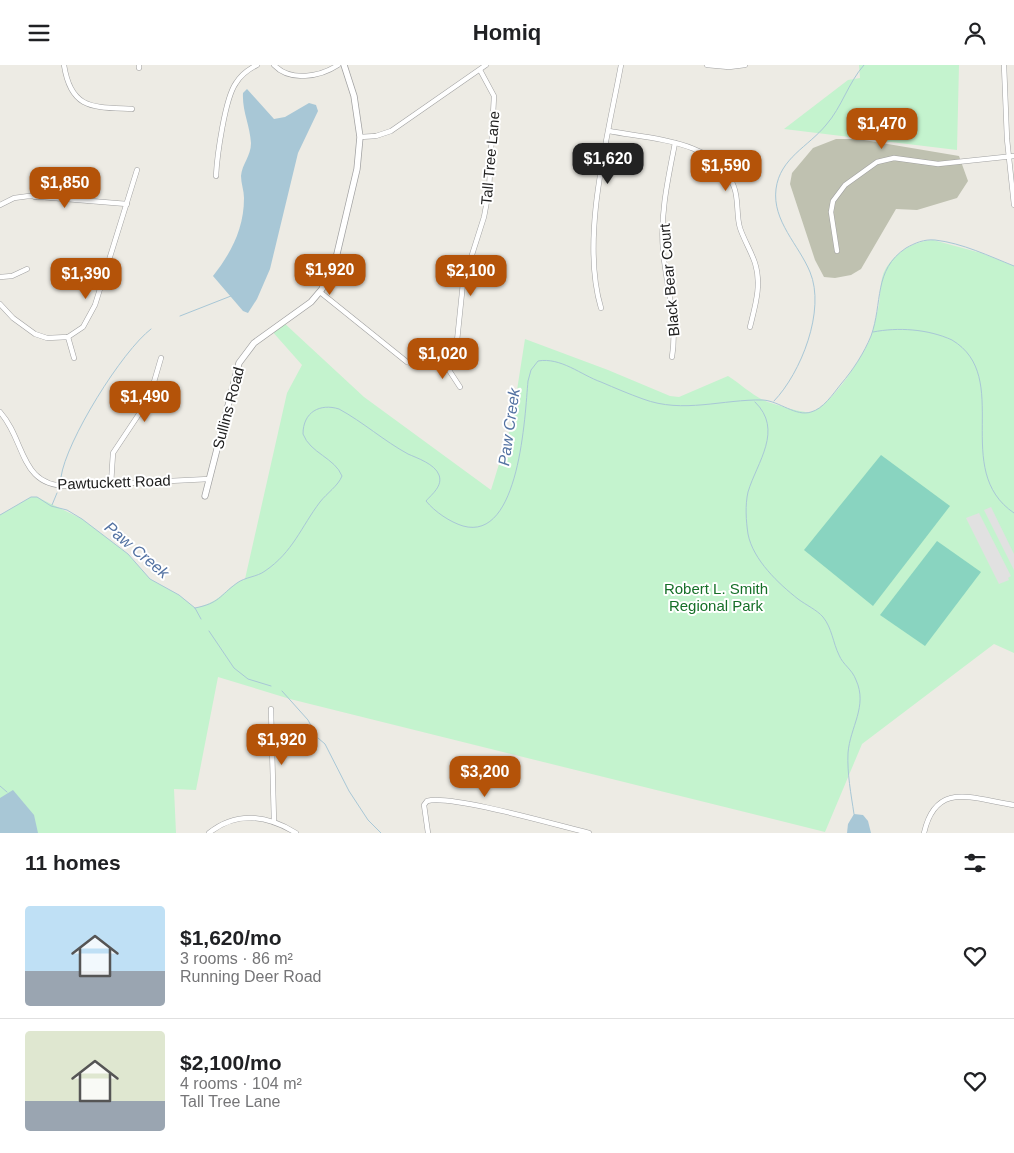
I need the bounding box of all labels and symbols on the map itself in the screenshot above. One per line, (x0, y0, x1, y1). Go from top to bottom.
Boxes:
pin: $1,470 (841, 107, 923, 150)
street label: Tall Tree Lane (477, 110, 503, 206)
pin: $1,620 (567, 143, 649, 185)
pin: $1,590 (685, 149, 767, 192)
pin: $1,850 (24, 167, 106, 209)
street label: Black Bear Court (656, 222, 682, 337)
pin: $1,920 (289, 253, 371, 296)
pin: $2,100 (430, 255, 512, 297)
pin: $1,390 (45, 257, 127, 300)
pin: $1,020 (402, 337, 484, 380)
street label: Sullins Road (209, 365, 247, 451)
pin: $1,490 (104, 381, 186, 423)
water label: Paw Creek (495, 386, 523, 467)
street label: Pawtuckett Road (57, 472, 171, 492)
water label: Paw Creek (102, 518, 173, 582)
park label: Robert L. Smith Regional Park (664, 580, 768, 614)
pin: $1,920 (241, 723, 323, 766)
pin: $3,200 (444, 755, 526, 798)

